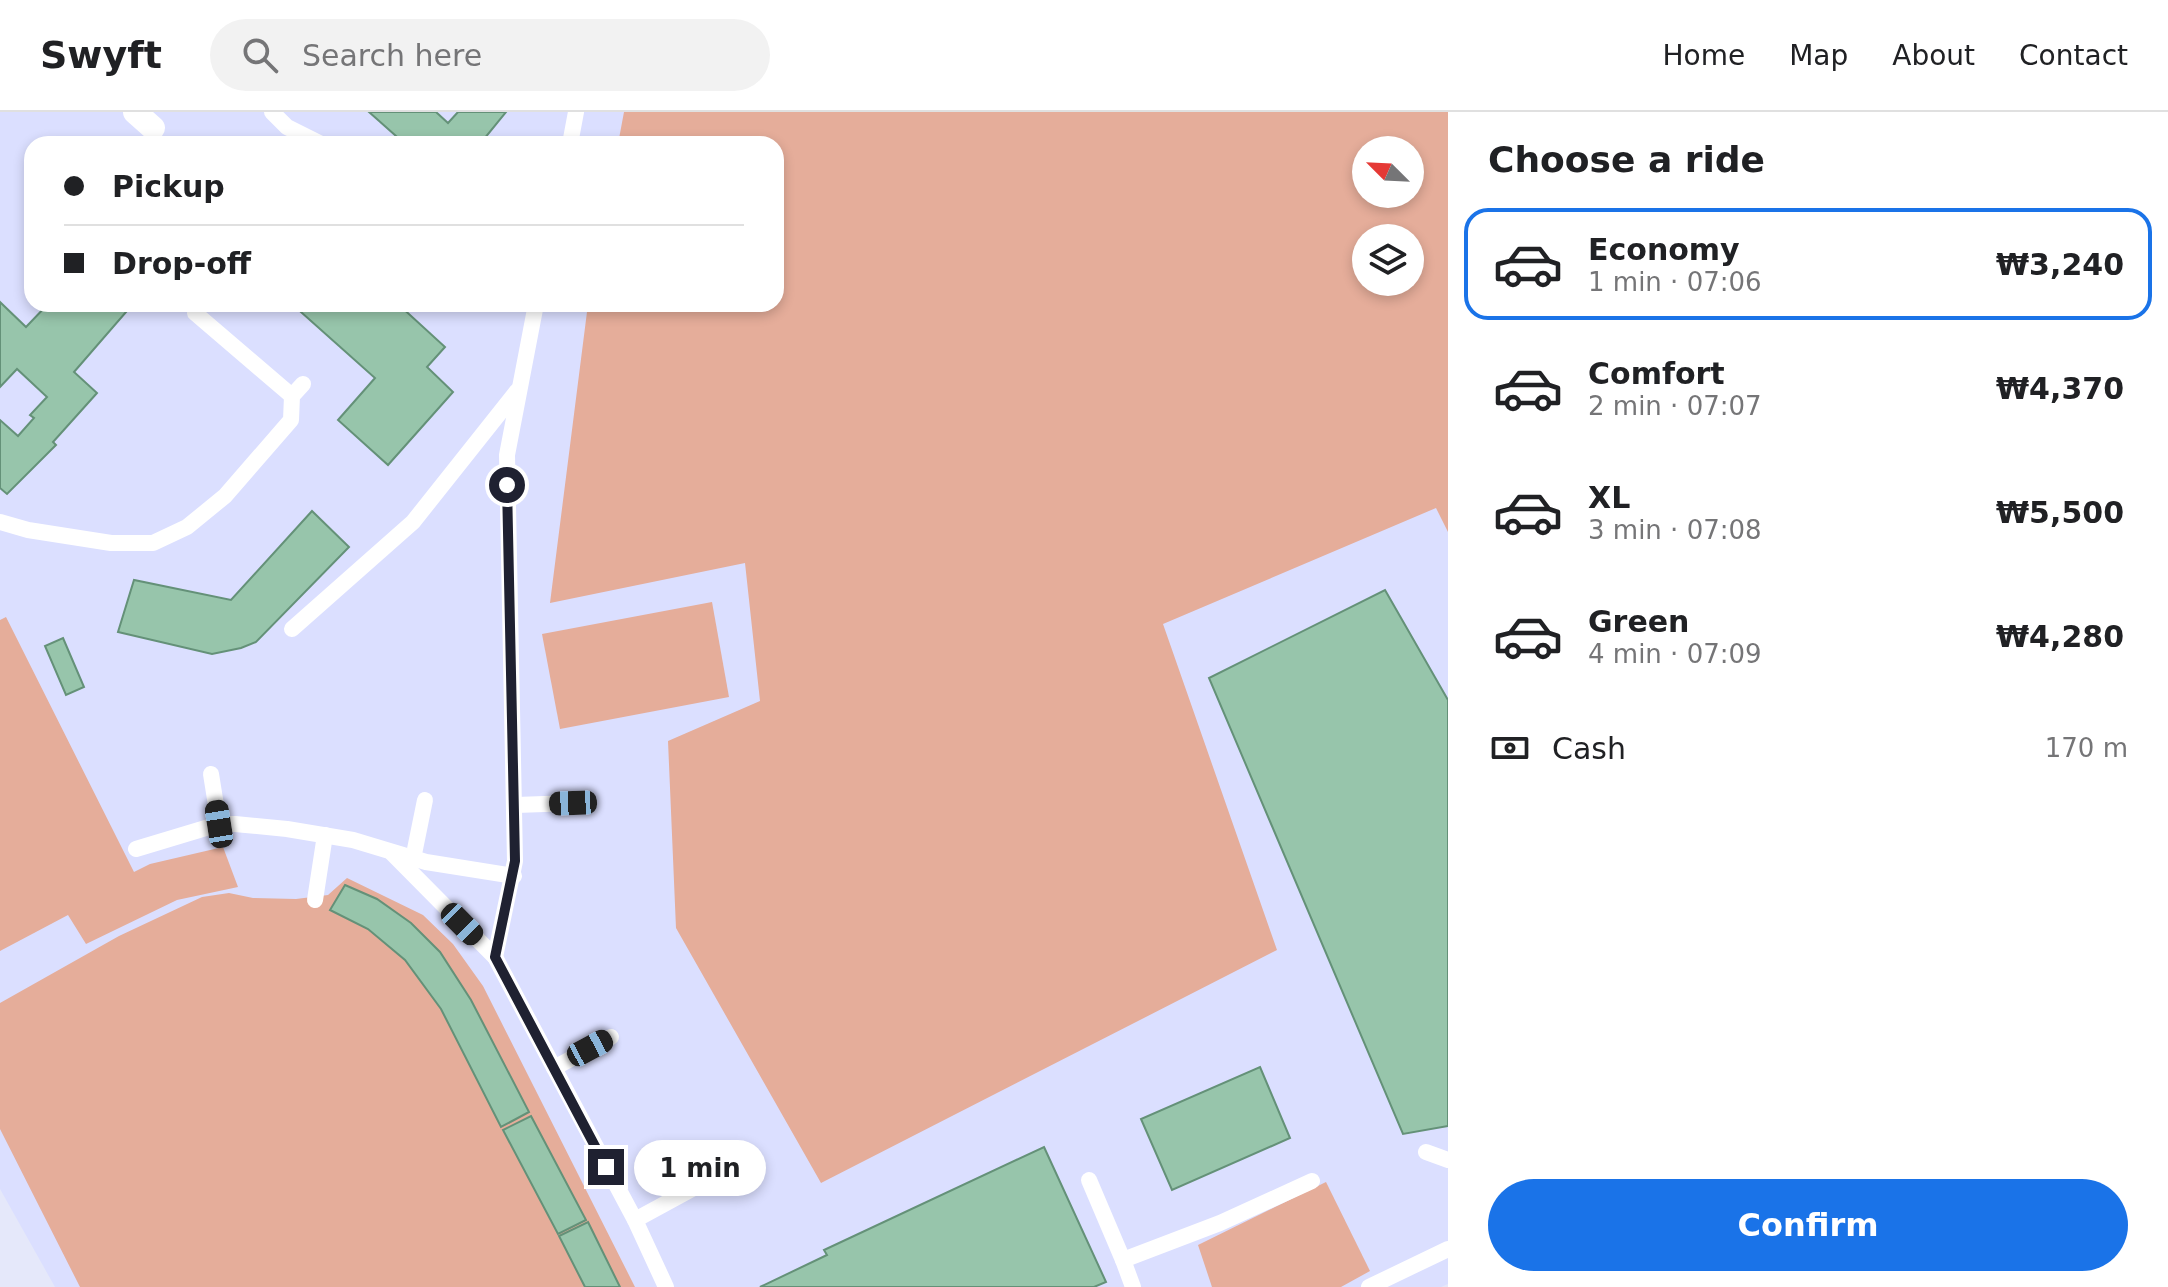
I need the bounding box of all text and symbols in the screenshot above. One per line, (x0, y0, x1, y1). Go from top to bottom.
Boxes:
search box (210, 19, 770, 91)
text: Swyft (40, 33, 162, 77)
icon: search (238, 33, 282, 77)
text: Search here (302, 38, 482, 73)
text: Home (1662, 39, 1745, 72)
text: Map (1789, 39, 1848, 72)
text: About (1892, 39, 1975, 72)
text: Contact (2019, 39, 2128, 72)
north arrow (1352, 136, 1424, 208)
map controls (1352, 136, 1424, 296)
text: Choose a ride (1488, 139, 1765, 180)
text: Pickup (112, 169, 225, 204)
button: layers (1352, 224, 1424, 296)
icon: car (1492, 228, 1564, 300)
text: Economy (1588, 232, 1740, 267)
text: Drop-off (112, 246, 251, 281)
text: ₩3,240 (1996, 247, 2124, 282)
text: 1 min · 07:06 (1588, 267, 1762, 297)
icon: car (1492, 352, 1564, 424)
text: Comfort (1588, 356, 1725, 391)
text: ₩4,370 (1996, 371, 2124, 406)
text: 2 min · 07:07 (1588, 391, 1762, 421)
route start (489, 467, 525, 503)
icon: car (1492, 476, 1564, 548)
text: XL (1588, 480, 1630, 515)
text: ₩5,500 (1996, 495, 2124, 530)
text: 3 min · 07:08 (1588, 515, 1762, 545)
icon: car (1492, 600, 1564, 672)
text: Green (1588, 604, 1689, 639)
text: ₩4,280 (1996, 619, 2124, 654)
text: 4 min · 07:09 (1588, 639, 1762, 669)
icon: cash (1488, 726, 1532, 770)
text: Cash (1552, 731, 1626, 766)
text: 170 m (2045, 733, 2128, 763)
car (549, 790, 597, 816)
car (203, 798, 235, 850)
car (437, 899, 487, 949)
car (563, 1026, 617, 1070)
callout: 1 min (634, 1139, 766, 1195)
route end (588, 1149, 624, 1185)
text: 1 min (659, 1153, 741, 1183)
button: Confirm (1488, 1179, 2128, 1271)

